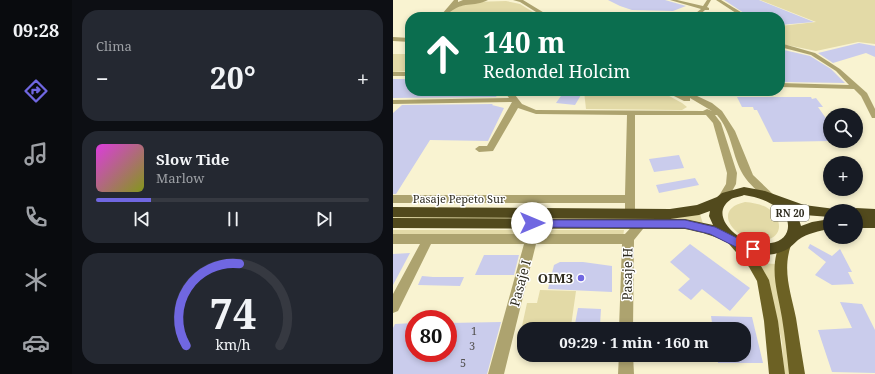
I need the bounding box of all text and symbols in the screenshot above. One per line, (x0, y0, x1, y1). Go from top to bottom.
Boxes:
text: 09:28 (13, 18, 59, 42)
text: 140 m (483, 23, 565, 61)
icon: ahead (417, 28, 469, 80)
text: Clima (96, 37, 132, 55)
text: 20° (210, 57, 256, 98)
text: Redondel Holcim (483, 59, 630, 83)
text: − (96, 63, 109, 93)
text: + (357, 63, 369, 93)
icon: directions (22, 77, 50, 105)
map controls (823, 108, 863, 244)
button: search (823, 108, 863, 148)
icon: music (22, 140, 50, 168)
text: Slow Tide (156, 149, 229, 169)
button: + (823, 156, 863, 196)
text: Marlow (156, 169, 204, 187)
street label: Pasaje Pepeto Sur (413, 191, 506, 206)
position arrow (511, 202, 553, 244)
icon: phone (22, 203, 50, 231)
button: − (823, 204, 863, 244)
road number: RN 20 (771, 205, 809, 221)
icon: previous (131, 208, 153, 230)
icon: pause (222, 208, 244, 230)
icon: next (313, 208, 335, 230)
pin (736, 232, 770, 266)
icon: arrive (742, 238, 764, 260)
street label: Pasaje H (618, 247, 636, 301)
street label: Pasaje I (505, 258, 535, 308)
icon: climate (22, 266, 50, 294)
place label: OIM3 (538, 269, 573, 287)
marker: OIM3 (576, 273, 586, 283)
text: 74 (209, 285, 256, 341)
speed limit sign: 80 (405, 310, 457, 362)
house number: 1 (471, 323, 477, 338)
icon: car (22, 329, 50, 357)
text: 09:29 · 1 min · 160 m (559, 332, 709, 352)
text: km/h (215, 335, 250, 354)
house number: 3 (469, 338, 475, 353)
house number: 5 (460, 355, 466, 370)

